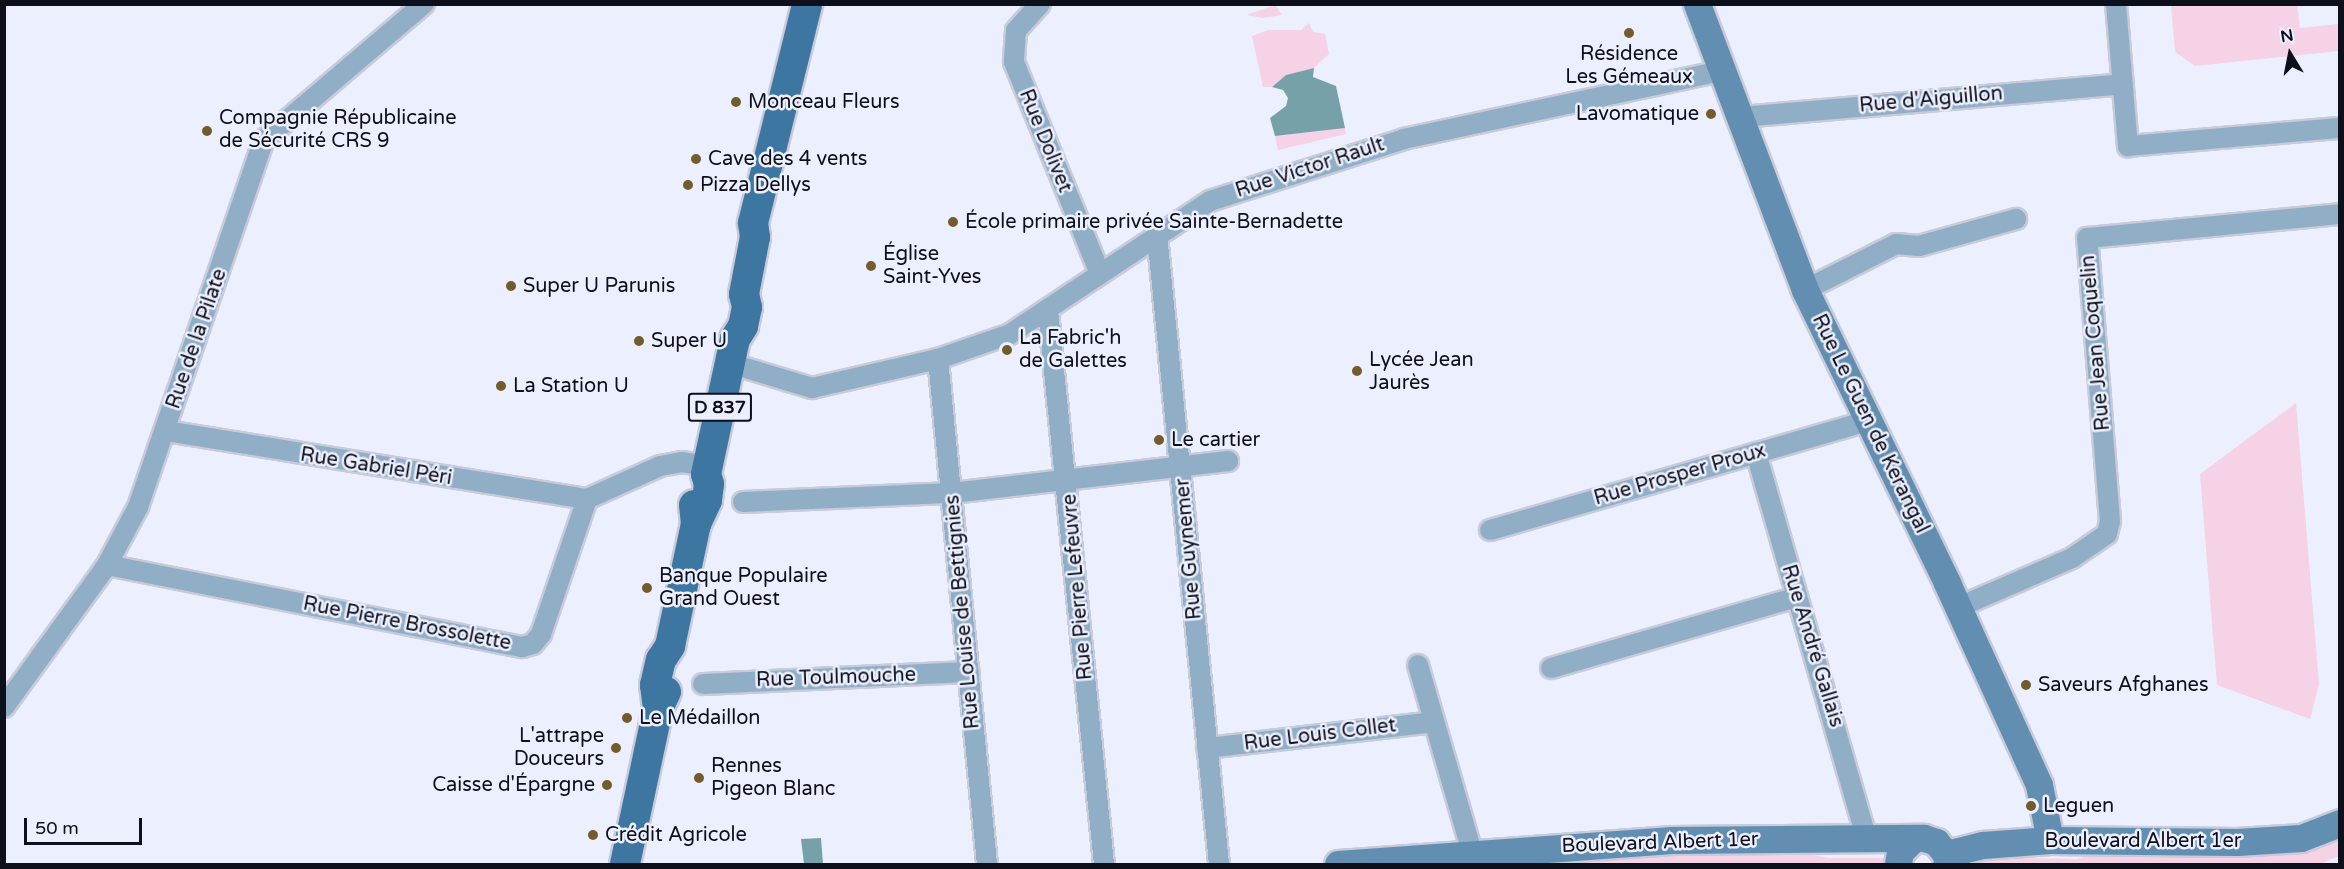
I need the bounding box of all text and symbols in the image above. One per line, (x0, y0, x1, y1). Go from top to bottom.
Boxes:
north arrow (2260, 24, 2320, 84)
text: N (2279, 25, 2295, 47)
marker: Résidence Les Gémeaux (1622, 26, 1636, 40)
place label: Résidence Les Gémeaux (1565, 42, 1693, 89)
street label: Rue d'Aiguillon (1858, 82, 2004, 118)
street label: Rue Dolivet (1013, 86, 1077, 196)
place label: Monceau Fleurs (748, 90, 900, 114)
marker: Monceau Fleurs (729, 95, 743, 109)
place label: Lavomatique (1576, 102, 1699, 126)
place label: Compagnie Républicaine de Sécurité CRS 9 (219, 107, 457, 154)
marker: Lavomatique (1704, 107, 1718, 121)
marker: Compagnie Républicaine de Sécurité CRS 9 (200, 124, 214, 138)
street label: Rue Victor Rault (1233, 133, 1387, 203)
place label: Cave des 4 vents (708, 147, 867, 171)
marker: Cave des 4 vents (689, 152, 703, 166)
place label: Pizza Dellys (700, 173, 811, 197)
marker: Pizza Dellys (681, 178, 695, 192)
place label: École primaire privée Sainte-Bernadette (965, 210, 1343, 234)
marker: École primaire privée Sainte-Bernadette (946, 215, 960, 229)
place label: Église Saint-Yves (883, 243, 981, 290)
street label: Rue Jean Coquelin (2076, 254, 2116, 432)
marker: Église Saint-Yves (864, 259, 878, 273)
street label: Rue de la Pilate (162, 266, 232, 412)
place label: Super U Parunis (523, 274, 675, 298)
marker: Super U Parunis (504, 279, 518, 293)
street label: Rue Le Guen de Kerangal (1806, 311, 1934, 537)
place label: La Fabric'h de Galettes (1019, 326, 1127, 373)
place label: Super U (651, 329, 727, 353)
marker: Super U (632, 334, 646, 348)
marker: La Fabric'h de Galettes (1000, 343, 1014, 357)
place label: Lycée Jean Jaurès (1369, 348, 1474, 395)
marker: Lycée Jean Jaurès (1350, 364, 1364, 378)
place label: La Station U (513, 374, 629, 398)
marker: La Station U (494, 379, 508, 393)
road number: D 837 (687, 392, 753, 422)
place label: Le cartier (1171, 428, 1260, 452)
marker: Le cartier (1152, 433, 1166, 447)
street label: Rue Prosper Proux (1591, 439, 1769, 511)
street label: Rue Gabriel Péri (298, 443, 454, 491)
street label: Rue Guynemer (1171, 477, 1207, 621)
street label: Rue Pierre Lefeuvre (1058, 493, 1098, 681)
street label: Rue Louise de Bettignies (941, 494, 985, 730)
street label: Rue André Gallais (1776, 562, 1848, 730)
place label: Banque Populaire Grand Ouest (659, 564, 828, 611)
marker: Banque Populaire Grand Ouest (640, 581, 654, 595)
street label: Rue Pierre Brossolette (301, 592, 513, 656)
street label: Rue Toulmouche (756, 663, 916, 693)
place label: Saveurs Afghanes (2038, 673, 2208, 697)
marker: Saveurs Afghanes (2019, 678, 2033, 692)
place label: Le Médaillon (639, 706, 761, 730)
marker: Le Médaillon (620, 711, 634, 725)
street label: Rue Louis Collet (1242, 714, 1398, 756)
place label: L'attrape Douceurs (514, 724, 604, 771)
marker: L'attrape Douceurs (609, 741, 623, 755)
place label: Rennes Pigeon Blanc (711, 754, 836, 801)
marker: Rennes Pigeon Blanc (692, 771, 706, 785)
place label: Caisse d'Épargne (432, 773, 595, 797)
marker: Caisse d'Épargne (600, 778, 614, 792)
place label: Leguen (2043, 794, 2114, 818)
marker: Leguen (2024, 799, 2038, 813)
scale bar (27, 806, 146, 844)
text: 50 m (35, 817, 79, 839)
place label: Crédit Agricole (605, 823, 747, 847)
marker: Crédit Agricole (586, 828, 600, 842)
street label: Boulevard Albert 1er (1561, 828, 1759, 858)
street label: Boulevard Albert 1er (2045, 829, 2241, 853)

